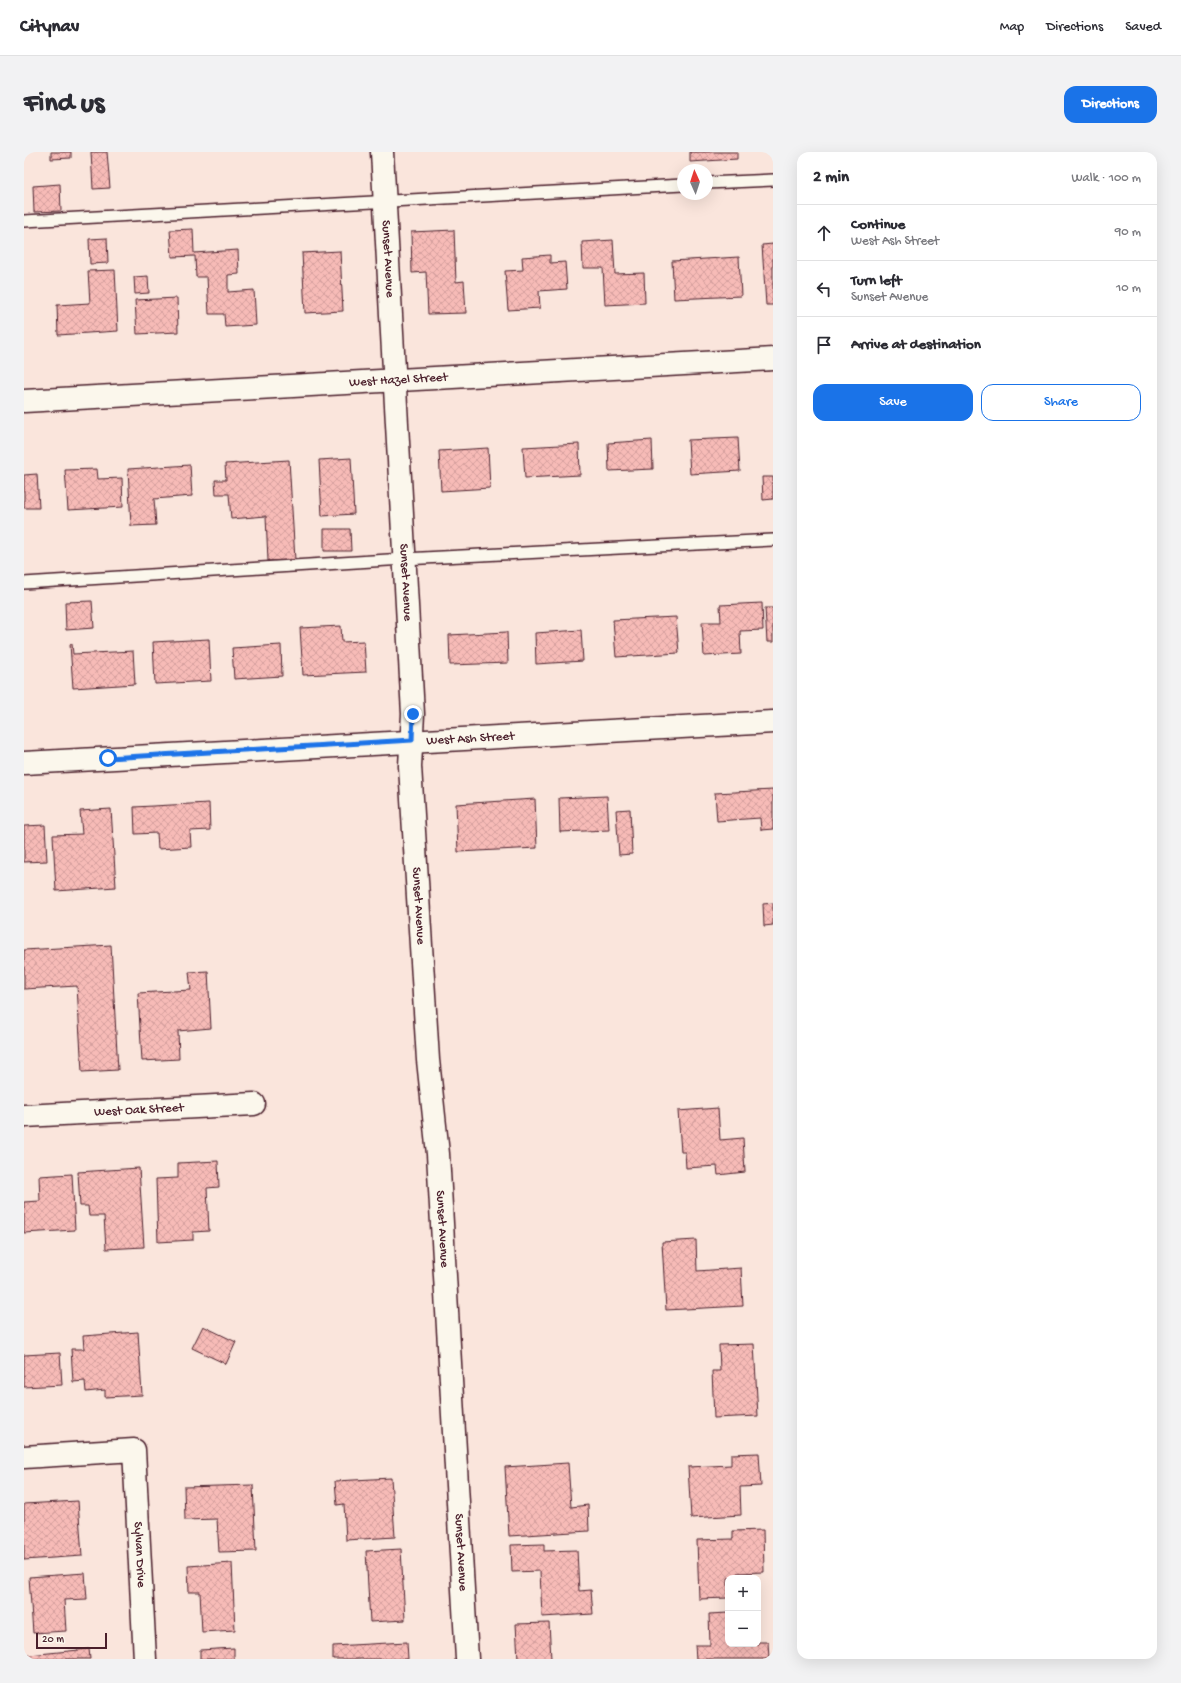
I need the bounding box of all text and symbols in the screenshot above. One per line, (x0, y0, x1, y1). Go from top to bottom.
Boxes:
text: Citynav (20, 16, 79, 39)
text: Map (1000, 19, 1024, 36)
text: Directions (1046, 19, 1103, 36)
text: Saved (1125, 19, 1161, 36)
button: Directions (1064, 86, 1157, 123)
text: Find us (24, 88, 104, 121)
north arrow (677, 164, 713, 200)
text: 2 min (813, 168, 849, 188)
text: Walk · 100 m (1072, 171, 1141, 186)
text: Continue (851, 216, 905, 234)
street label: Sunset Avenue (378, 220, 398, 298)
icon: ahead (813, 222, 835, 244)
text: 90 m (1115, 225, 1141, 240)
text: West Ash Street (851, 234, 939, 249)
text: Turn left (851, 272, 902, 290)
icon: left (813, 278, 835, 300)
text: 10 m (1116, 281, 1141, 296)
text: Sunset Avenue (851, 290, 928, 305)
icon: arrive (813, 334, 835, 356)
text: Arrive at destination (851, 336, 981, 354)
street label: West Hazel Street (349, 370, 450, 390)
button: Save (813, 384, 973, 421)
button: Share (981, 384, 1141, 421)
street label: Sunset Avenue (396, 543, 415, 622)
route end (404, 705, 422, 723)
street label: West Ash Street (426, 729, 516, 748)
route start (99, 749, 117, 767)
street label: Sunset Avenue (409, 867, 428, 945)
street label: West Oak Street (94, 1100, 186, 1120)
street label: Sunset Avenue (433, 1190, 452, 1268)
street label: Sunset Avenue (451, 1513, 471, 1592)
street label: Sylvan Drive (130, 1521, 149, 1588)
map controls (725, 1575, 761, 1647)
button: + (725, 1575, 761, 1611)
button: − (725, 1611, 761, 1647)
scale bar (36, 1631, 107, 1650)
text: 20 m (42, 1634, 64, 1646)

